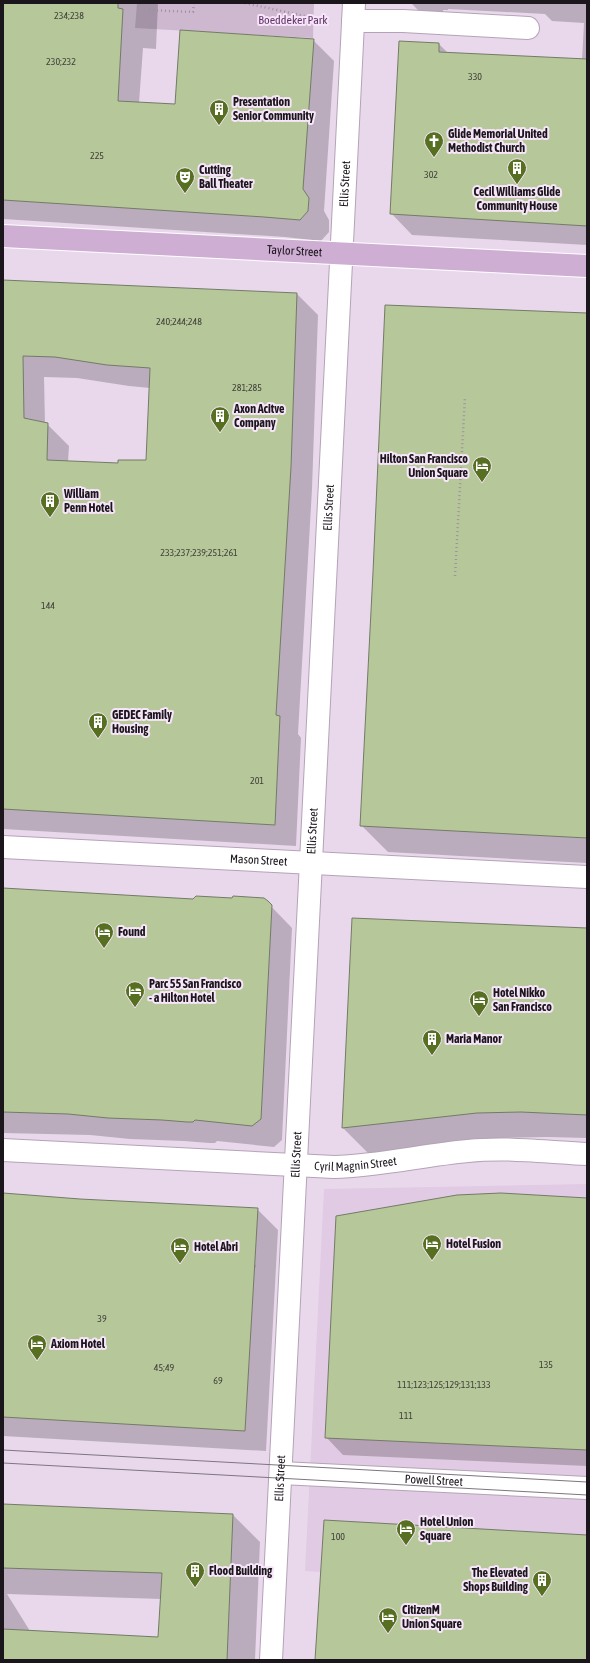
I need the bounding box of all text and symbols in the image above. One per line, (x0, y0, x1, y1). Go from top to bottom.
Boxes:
house number: 234;238 (54, 10, 84, 21)
park label: Boeddeker Park (258, 13, 328, 27)
house number: 230;232 (46, 56, 76, 67)
house number: 330 (468, 71, 482, 82)
place label: Presentation Senior Community (233, 95, 314, 123)
building icon: Presentation Senior Community (208, 98, 230, 126)
place label: Glide Memorial United Methodist Church (448, 127, 548, 155)
church icon: Glide Memorial United Methodist Church (423, 130, 445, 158)
house number: 225 (90, 150, 104, 161)
building icon: Cecil Williams Glide Community House (506, 157, 528, 185)
street label: Ellis Street (337, 160, 353, 207)
place label: Cutting Ball Theater (199, 163, 253, 191)
theatre icon: Cutting Ball Theater (174, 166, 196, 194)
house number: 302 (424, 169, 438, 180)
place label: Cecil Williams Glide Community House (474, 185, 561, 213)
street label: Taylor Street (267, 243, 323, 259)
house number: 240;244;248 (156, 316, 202, 327)
house number: 281;285 (232, 382, 262, 393)
place label: Axon Acitve Company (233, 402, 285, 430)
building icon: Axon Acitve Company (209, 405, 231, 433)
place label: Hilton San Francisco Union Square (380, 452, 469, 480)
hotel icon: Hilton San Francisco Union Square (471, 455, 493, 483)
street label: Ellis Street (321, 483, 337, 531)
place label: William Penn Hotel (63, 487, 114, 515)
building icon: William Penn Hotel (39, 490, 61, 518)
house number: 233;237;239;251;261 (160, 547, 238, 558)
house number: 144 (41, 600, 55, 611)
place label: GEDEC Family Housing (112, 708, 172, 736)
building icon: GEDEC Family Housing (87, 711, 109, 739)
house number: 201 (250, 775, 264, 786)
street label: Ellis Street (304, 807, 321, 855)
street label: Mason Street (230, 852, 288, 869)
hotel icon: Found (93, 921, 115, 949)
place label: Found (118, 925, 146, 939)
place label: Parc 55 San Francisco - a Hilton Hotel (149, 977, 242, 1005)
hotel icon: Parc 55 San Francisco - a Hilton Hotel (124, 980, 146, 1008)
place label: Hotel Nikko San Francisco (493, 986, 552, 1014)
hotel icon: Hotel Nikko San Francisco (468, 989, 490, 1017)
building icon: Maria Manor (421, 1028, 443, 1056)
place label: Maria Manor (446, 1032, 502, 1046)
street label: Ellis Street (288, 1131, 304, 1178)
street label: Cyril Magnin Street (314, 1154, 398, 1174)
hotel icon: Hotel Fusion (421, 1233, 443, 1261)
hotel icon: Hotel Abri (169, 1236, 191, 1264)
place label: Hotel Fusion (446, 1237, 501, 1251)
place label: Hotel Abri (194, 1240, 238, 1254)
house number: 39 (97, 1313, 107, 1324)
hotel icon: Axiom Hotel (26, 1333, 48, 1361)
place label: Axiom Hotel (50, 1337, 106, 1351)
house number: 135 (539, 1359, 553, 1370)
house number: 45;49 (154, 1362, 175, 1373)
house number: 69 (213, 1375, 223, 1386)
house number: 111;123;125;129;131;133 (397, 1379, 491, 1390)
house number: 111 (399, 1410, 413, 1421)
street label: Ellis Street (272, 1454, 288, 1502)
street label: Powell Street (404, 1472, 464, 1489)
place label: Hotel Union Square (420, 1515, 474, 1543)
hotel icon: Hotel Union Square (395, 1518, 417, 1546)
house number: 100 (331, 1531, 345, 1542)
building icon: Flood Building (184, 1560, 206, 1588)
place label: Flood Building (209, 1564, 273, 1578)
place label: The Elevated Shops Building (463, 1566, 529, 1594)
building icon: The Elevated Shops Building (531, 1569, 553, 1597)
place label: CitizenM Union Square (402, 1603, 462, 1631)
hotel icon: CitizenM Union Square (377, 1606, 399, 1634)

